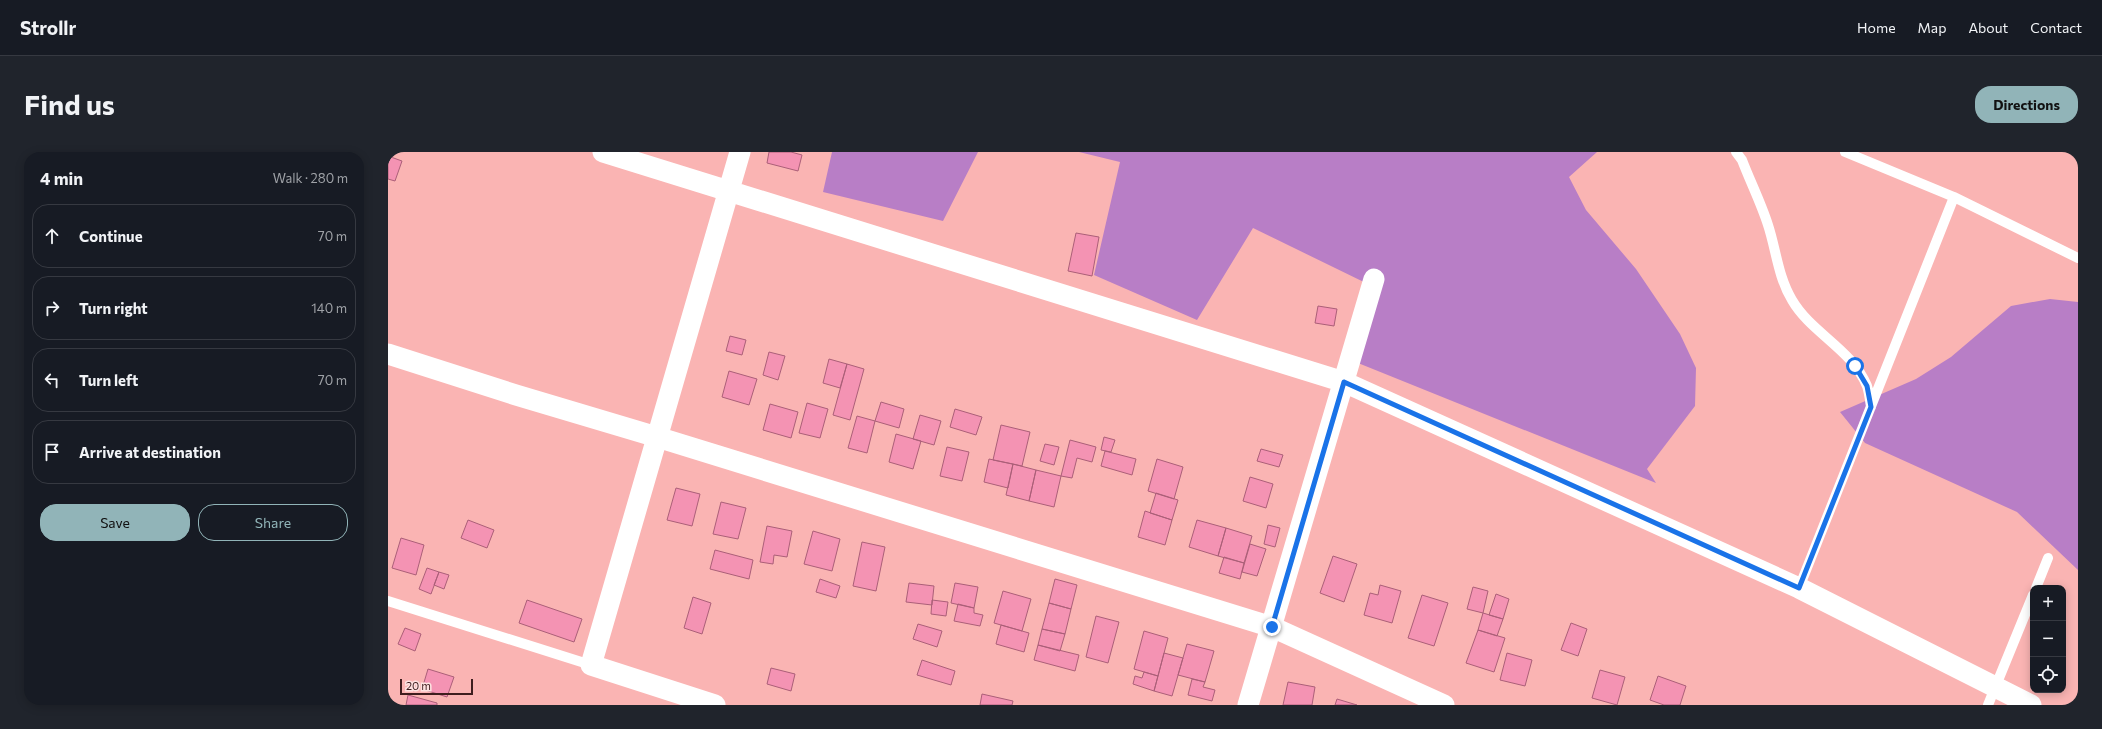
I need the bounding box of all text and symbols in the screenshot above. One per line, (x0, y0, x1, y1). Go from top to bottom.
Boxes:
text: Strollr (20, 16, 76, 39)
text: Home (1857, 19, 1896, 36)
text: Map (1918, 19, 1946, 36)
text: About (1968, 19, 2008, 36)
text: Contact (2030, 19, 2082, 36)
button: Directions (1975, 86, 2078, 123)
text: Find us (24, 87, 115, 121)
text: 4 min (40, 168, 83, 189)
text: Walk · 280 m (273, 170, 348, 186)
icon: ahead (41, 225, 63, 247)
text: Continue (79, 227, 143, 245)
text: 70 m (318, 228, 347, 244)
icon: right (41, 297, 63, 319)
text: Turn right (79, 299, 148, 317)
text: 140 m (311, 300, 347, 316)
route start (1846, 357, 1864, 375)
icon: left (41, 369, 63, 391)
text: Turn left (79, 371, 138, 389)
text: 70 m (318, 372, 347, 388)
icon: arrive (41, 441, 63, 463)
text: Arrive at destination (79, 443, 221, 461)
button: Save (40, 504, 190, 541)
button: Share (198, 504, 348, 541)
map controls (2030, 585, 2066, 693)
button: + (2030, 585, 2066, 621)
route end (1263, 618, 1281, 636)
button: − (2030, 621, 2066, 657)
button: locate (2030, 657, 2066, 693)
scale bar (400, 677, 473, 696)
text: 20 m (406, 679, 431, 692)

